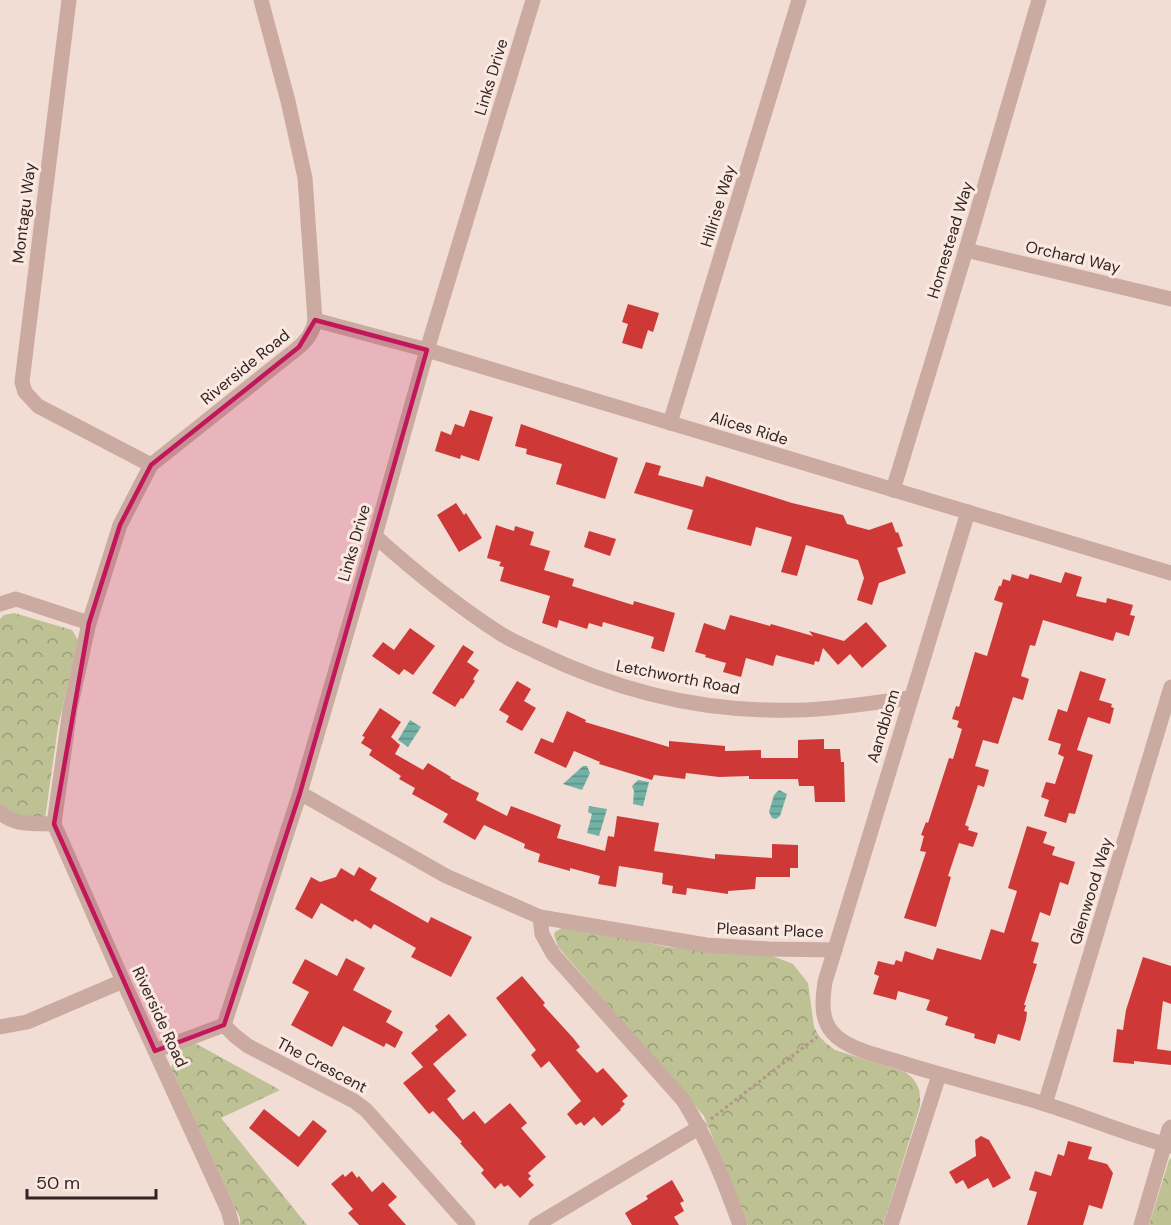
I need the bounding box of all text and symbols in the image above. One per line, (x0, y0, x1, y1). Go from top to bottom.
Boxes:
street label: Links Drive (469, 36, 513, 118)
street label: Montagu Way (7, 161, 41, 265)
street label: Hillrise Way (696, 162, 741, 250)
street label: Homestead Way (922, 179, 978, 301)
street label: Orchard Way (1023, 236, 1123, 278)
street label: Riverside Road (196, 325, 294, 409)
street label: Alices Ride (707, 406, 791, 450)
street label: Links Drive (333, 502, 375, 584)
street label: Letchworth Road (614, 655, 742, 699)
street label: Aandblom (862, 687, 904, 765)
street label: Glenwood Way (1065, 835, 1117, 947)
street label: Pleasant Place (716, 918, 824, 942)
street label: Riverside Road (127, 963, 193, 1071)
street label: The Crescent (273, 1032, 371, 1098)
scale bar (27, 1162, 156, 1200)
text: 50 m (36, 1171, 80, 1195)

